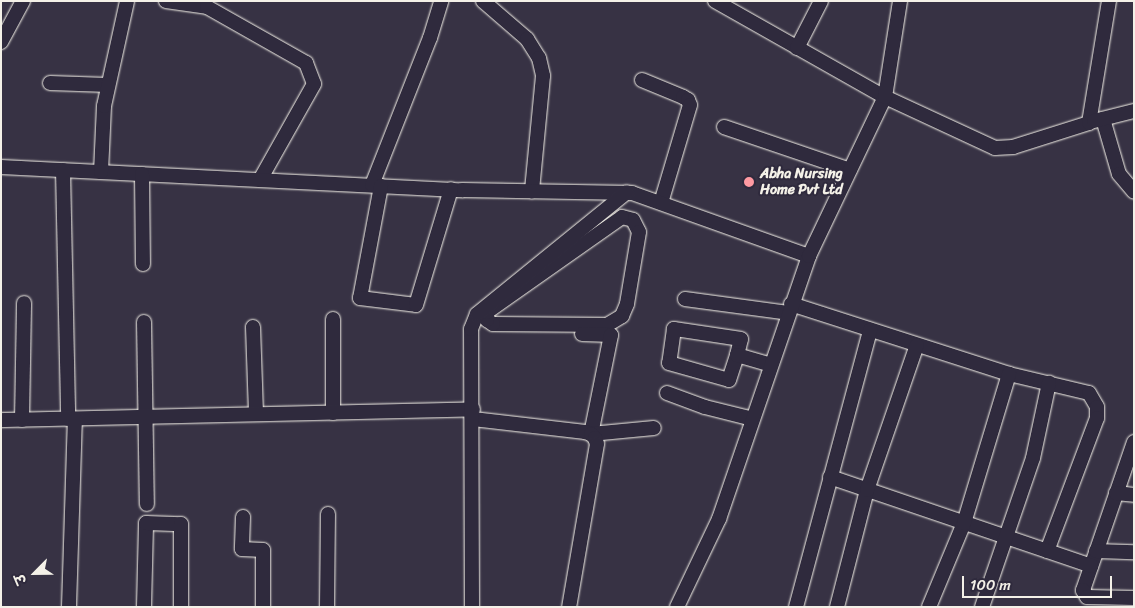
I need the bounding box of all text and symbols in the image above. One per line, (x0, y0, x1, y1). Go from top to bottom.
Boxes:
place label: Abha Nursing Home Pvt Ltd (760, 166, 843, 198)
marker: Abha Nursing Home Pvt Ltd (742, 175, 756, 189)
north arrow (10, 548, 60, 598)
scale bar (965, 566, 1115, 598)
text: उ (7, 570, 34, 588)
text: 100 m (970, 572, 1011, 598)

